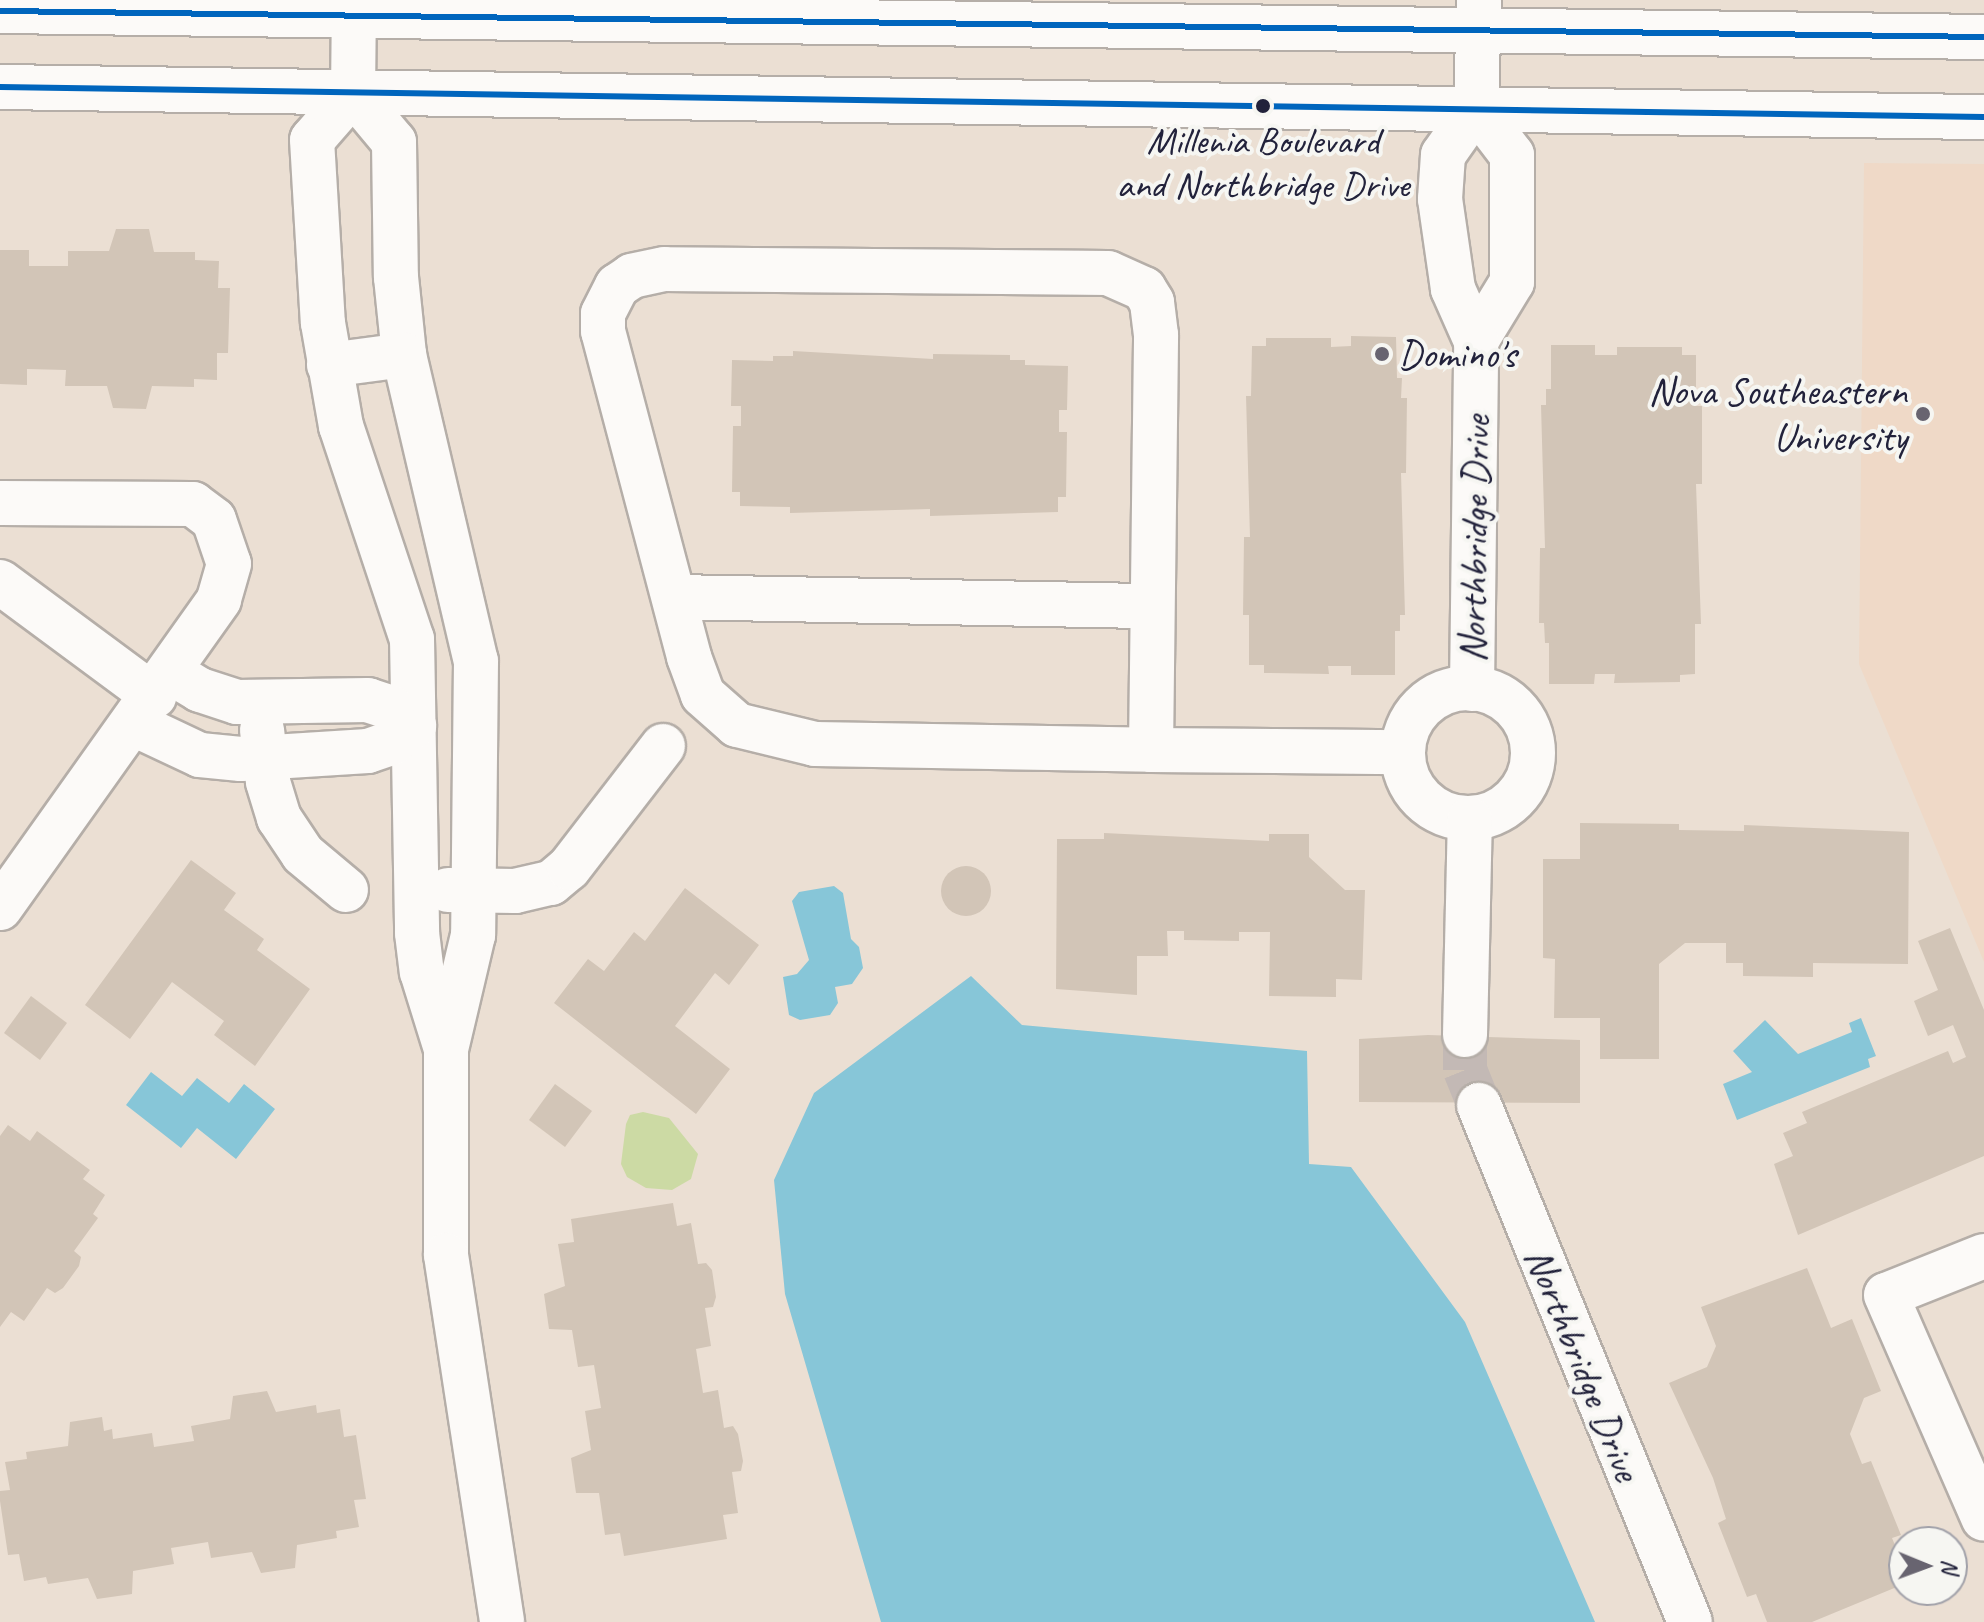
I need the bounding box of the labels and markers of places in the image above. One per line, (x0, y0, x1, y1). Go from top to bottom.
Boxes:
marker: Millenia Boulevard and Northbridge Drive (1255, 98, 1271, 114)
place label: Millenia Boulevard and Northbridge Drive (1116, 118, 1410, 208)
place label: Domino's (1398, 330, 1516, 378)
marker: Domino's (1373, 345, 1391, 363)
place label: Nova Southeastern University (1648, 367, 1907, 461)
marker: Nova Southeastern University (1914, 405, 1932, 423)

